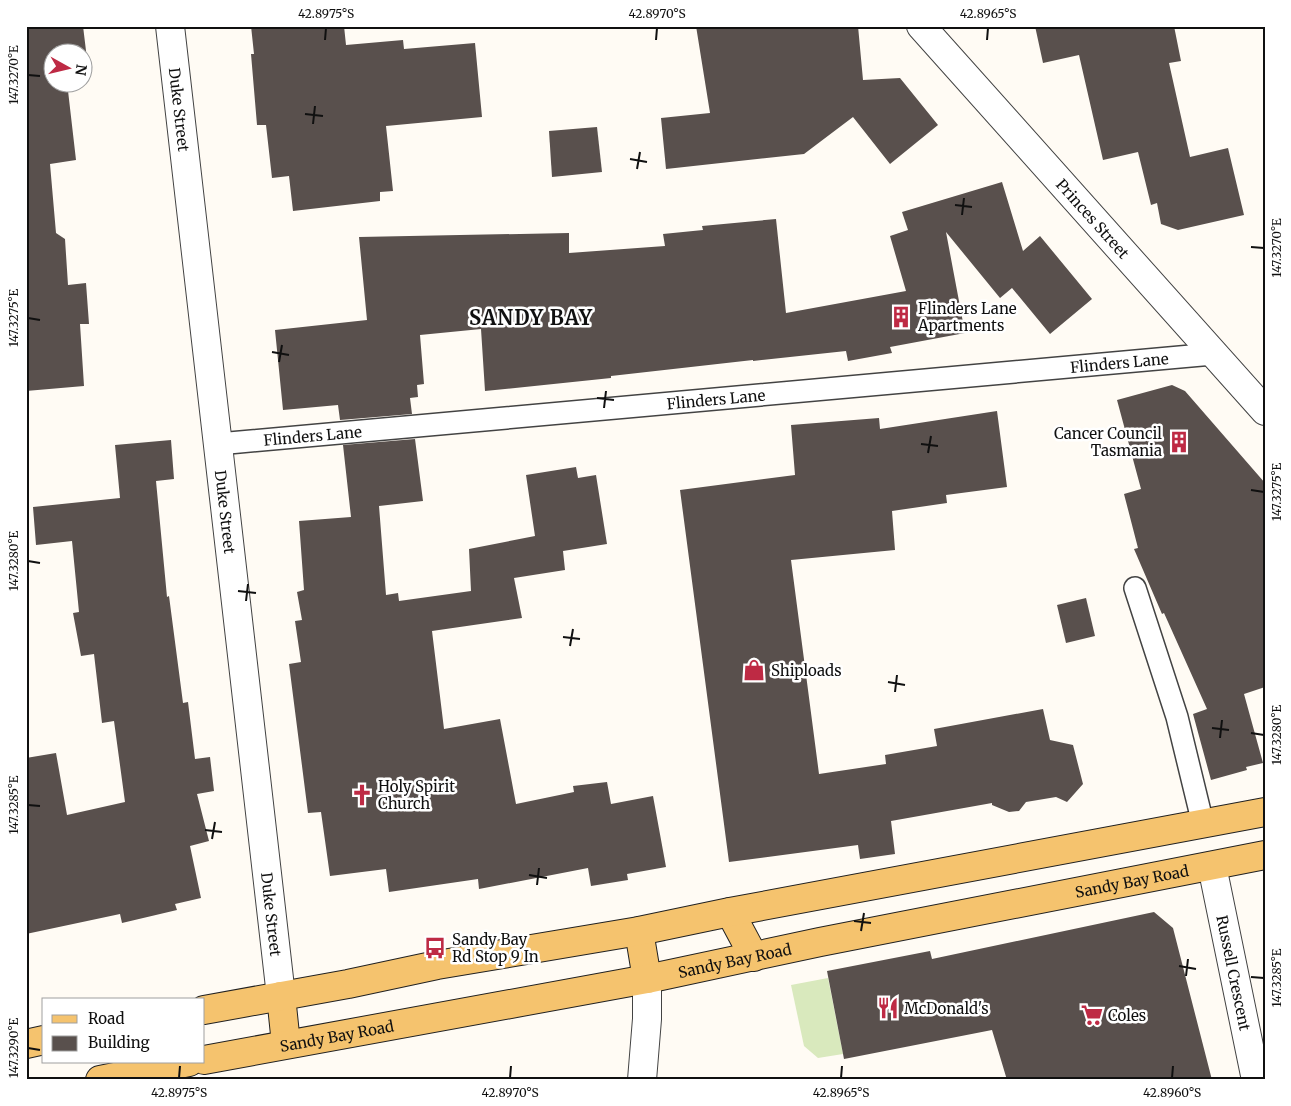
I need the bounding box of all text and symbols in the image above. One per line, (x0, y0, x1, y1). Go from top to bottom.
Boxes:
text: 42.8975°S (298, 6, 354, 21)
text: 42.8970°S (628, 6, 686, 21)
text: 42.8965°S (960, 6, 1016, 21)
north arrow (42, 42, 92, 92)
text: 147.3270°E (6, 45, 21, 105)
text: N (71, 63, 91, 77)
street label: Duke Street (165, 67, 194, 153)
street label: Princes Street (1052, 175, 1134, 262)
text: 147.3270°E (1269, 218, 1284, 278)
text: 147.3275°E (6, 289, 21, 347)
place label: Flinders Lane Apartments (917, 299, 1017, 335)
building icon: Flinders Lane Apartments (888, 304, 914, 330)
district label: SANDY BAY (469, 305, 593, 330)
street label: Flinders Lane (1069, 349, 1170, 376)
street label: Flinders Lane (666, 385, 766, 413)
street label: Flinders Lane (263, 422, 363, 449)
place label: Cancer Council Tasmania (1054, 424, 1162, 460)
building icon: Cancer Council Tasmania (1166, 429, 1192, 455)
text: 147.3275°E (1269, 463, 1284, 521)
street label: Duke Street (211, 469, 240, 555)
text: 147.3280°E (6, 531, 21, 591)
shop icon: Shiploads (741, 657, 767, 683)
place label: Shiploads (771, 661, 842, 680)
text: 147.3280°E (1269, 705, 1284, 765)
text: 147.3285°E (6, 775, 21, 834)
place label: Holy Spirit Church (378, 777, 455, 813)
church icon: Holy Spirit Church (349, 782, 375, 808)
street label: Sandy Bay Road (1073, 861, 1190, 901)
street label: Duke Street (257, 871, 286, 957)
street label: Russell Crescent (1213, 913, 1255, 1032)
place label: Sandy Bay Rd Stop 9 In (452, 930, 539, 966)
bus stop icon: Sandy Bay Rd Stop 9 In (422, 935, 448, 961)
street label: Sandy Bay Road (676, 939, 793, 982)
text: 147.3285°E (1269, 948, 1284, 1007)
restaurant icon: McDonald's (875, 995, 901, 1021)
legend (42, 998, 205, 1064)
place label: McDonald's (904, 999, 989, 1018)
supermarket icon: Coles (1079, 1002, 1105, 1028)
place label: Coles (1108, 1006, 1146, 1025)
text: Road (88, 1009, 124, 1028)
street label: Sandy Bay Road (278, 1016, 395, 1055)
text: 147.3290°E (6, 1018, 21, 1078)
text: Building (88, 1033, 150, 1052)
text: 42.8975°S (151, 1085, 207, 1100)
text: 42.8970°S (481, 1085, 539, 1100)
text: 42.8965°S (813, 1085, 869, 1100)
text: 42.8960°S (1143, 1085, 1201, 1100)

